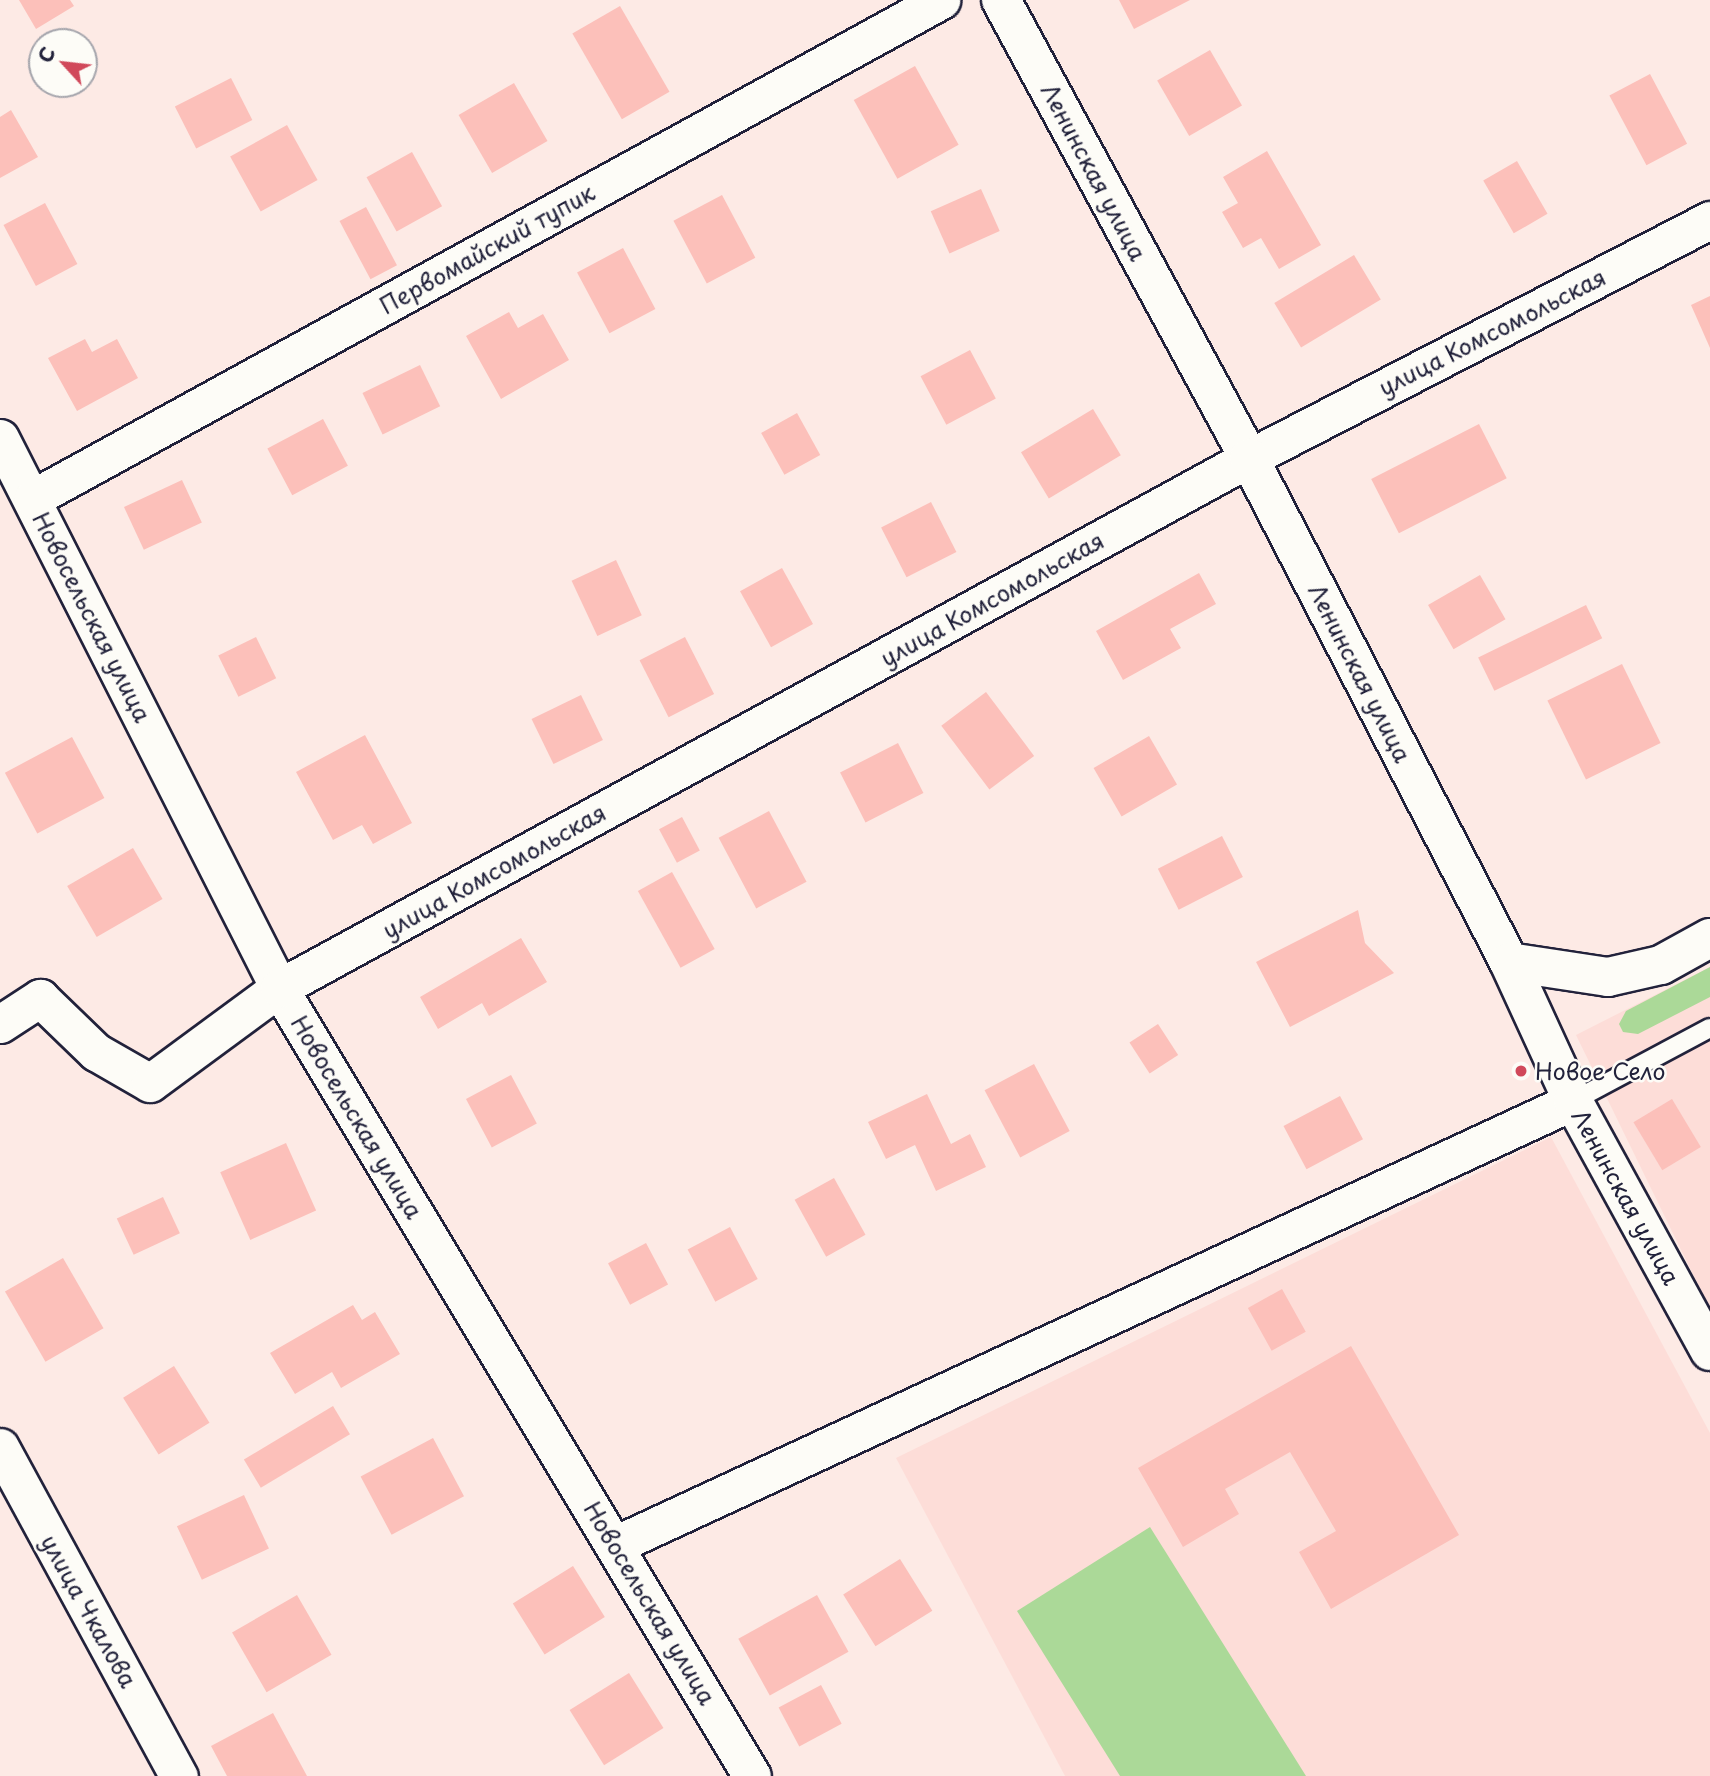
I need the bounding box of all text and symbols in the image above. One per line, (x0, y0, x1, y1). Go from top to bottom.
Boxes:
north arrow (28, 28, 98, 98)
text: С (30, 42, 62, 67)
street label: Ленинская улица (1035, 78, 1153, 266)
street label: Первомайский тупик (375, 178, 599, 320)
street label: улица Комсомольская (1373, 262, 1611, 402)
street label: Новосельская улица (27, 507, 157, 727)
street label: улица Комсомольская (875, 526, 1109, 672)
street label: Ленинская улица (1303, 579, 1417, 767)
street label: улица Комсомольская (377, 798, 611, 944)
street label: Новосельская улица (285, 1010, 429, 1224)
place label: Новое Село (1535, 1057, 1665, 1085)
marker: Новое Село (1513, 1063, 1529, 1079)
street label: Ленинская улица (1566, 1104, 1686, 1290)
street label: Новосельская улица (578, 1496, 722, 1710)
street label: улица Чкалова (35, 1529, 143, 1693)

